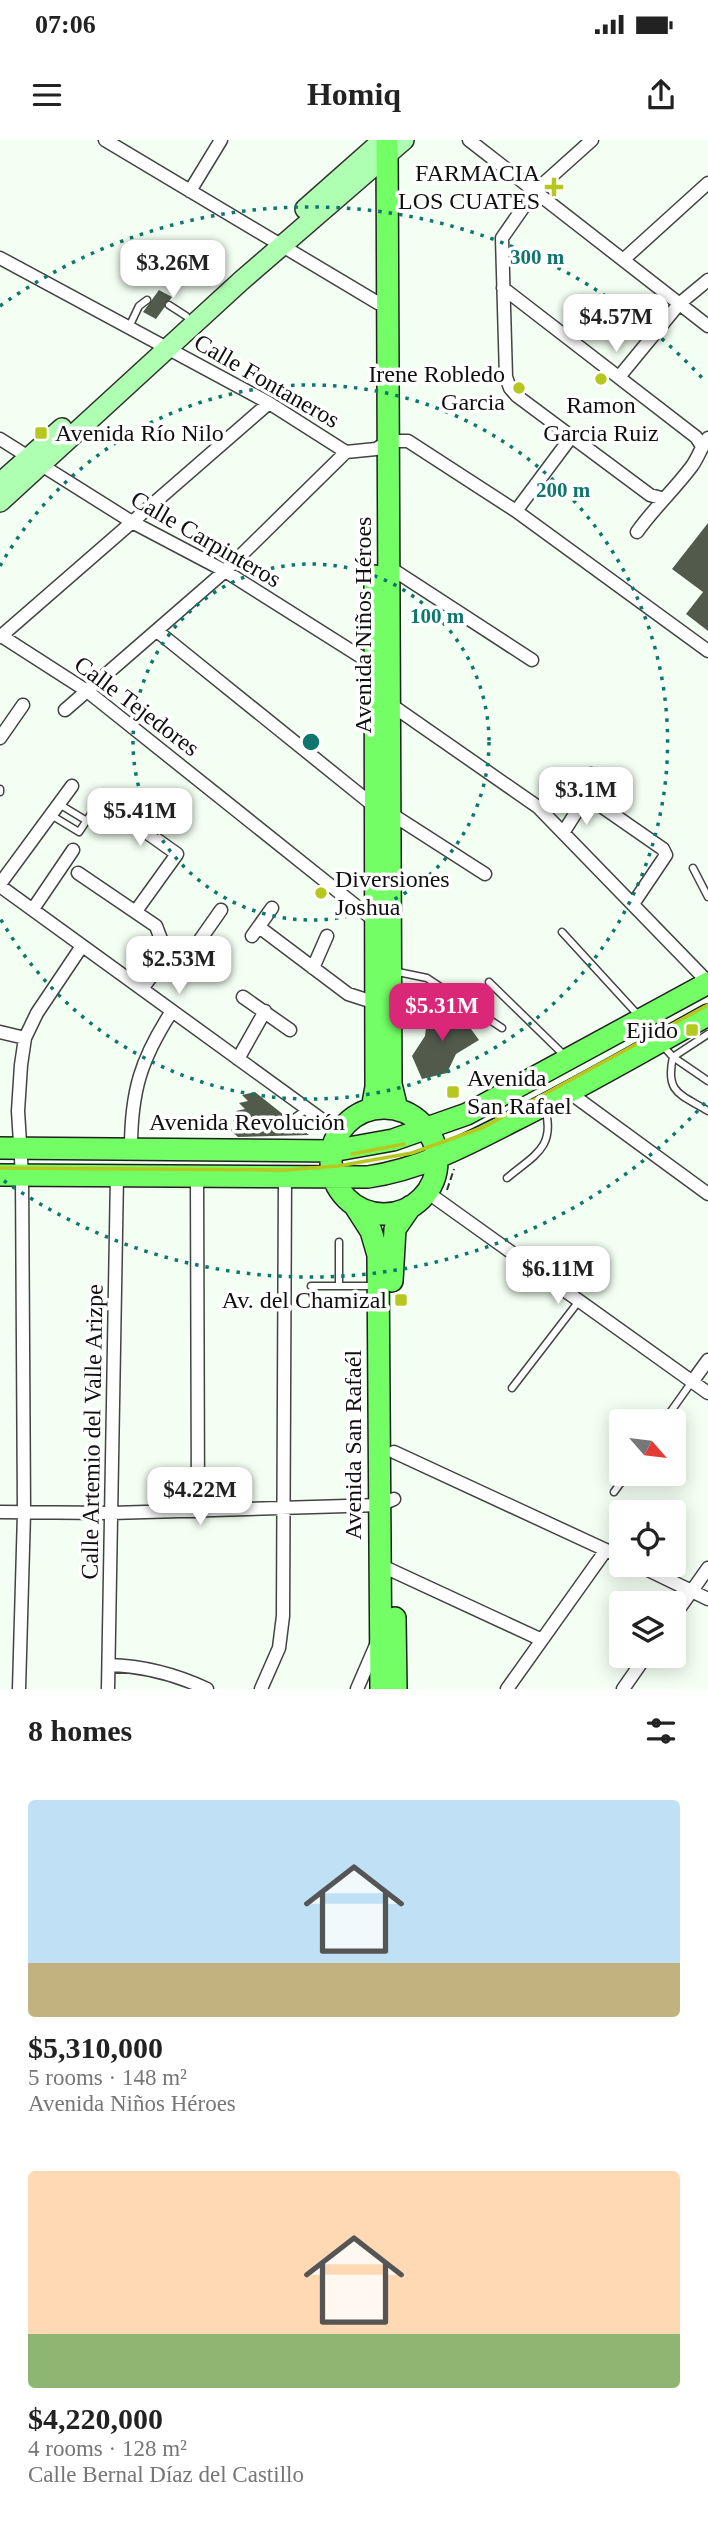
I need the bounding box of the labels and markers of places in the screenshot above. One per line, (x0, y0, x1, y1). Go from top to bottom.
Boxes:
place label: FARMACIA LOS CUATES (398, 160, 541, 214)
marker: FARMACIA LOS CUATES (546, 179, 562, 195)
pin: $3.26M (116, 240, 230, 300)
pin: $4.57M (559, 294, 673, 354)
place label: Irene Robledo Garcia (368, 361, 505, 415)
marker: Ramon Garcia Ruiz (593, 371, 609, 387)
marker: Irene Robledo Garcia (511, 380, 527, 396)
place label: Ramon Garcia Ruiz (543, 392, 659, 446)
place label: Avenida Río Nilo (55, 420, 224, 446)
marker: Avenida Río Nilo (33, 425, 49, 441)
centre of rings (299, 730, 323, 754)
pin: $3.1M (537, 768, 635, 827)
pin: $5.41M (83, 788, 197, 848)
place label: Diversiones Joshua (335, 866, 450, 920)
marker: Diversiones Joshua (313, 885, 329, 901)
pin: $2.53M (122, 936, 236, 996)
pin: $5.31M (385, 984, 499, 1043)
place label: Ejido (626, 1017, 678, 1043)
marker: Ejido (684, 1022, 700, 1038)
place label: Avenida San Rafael (467, 1065, 572, 1119)
marker: Avenida San Rafael (445, 1084, 461, 1100)
pin: $6.11M (501, 1246, 615, 1306)
place label: Av. del Chamizal (222, 1287, 387, 1313)
marker: Av. del Chamizal (393, 1292, 409, 1308)
pin: $4.22M (143, 1468, 257, 1527)

